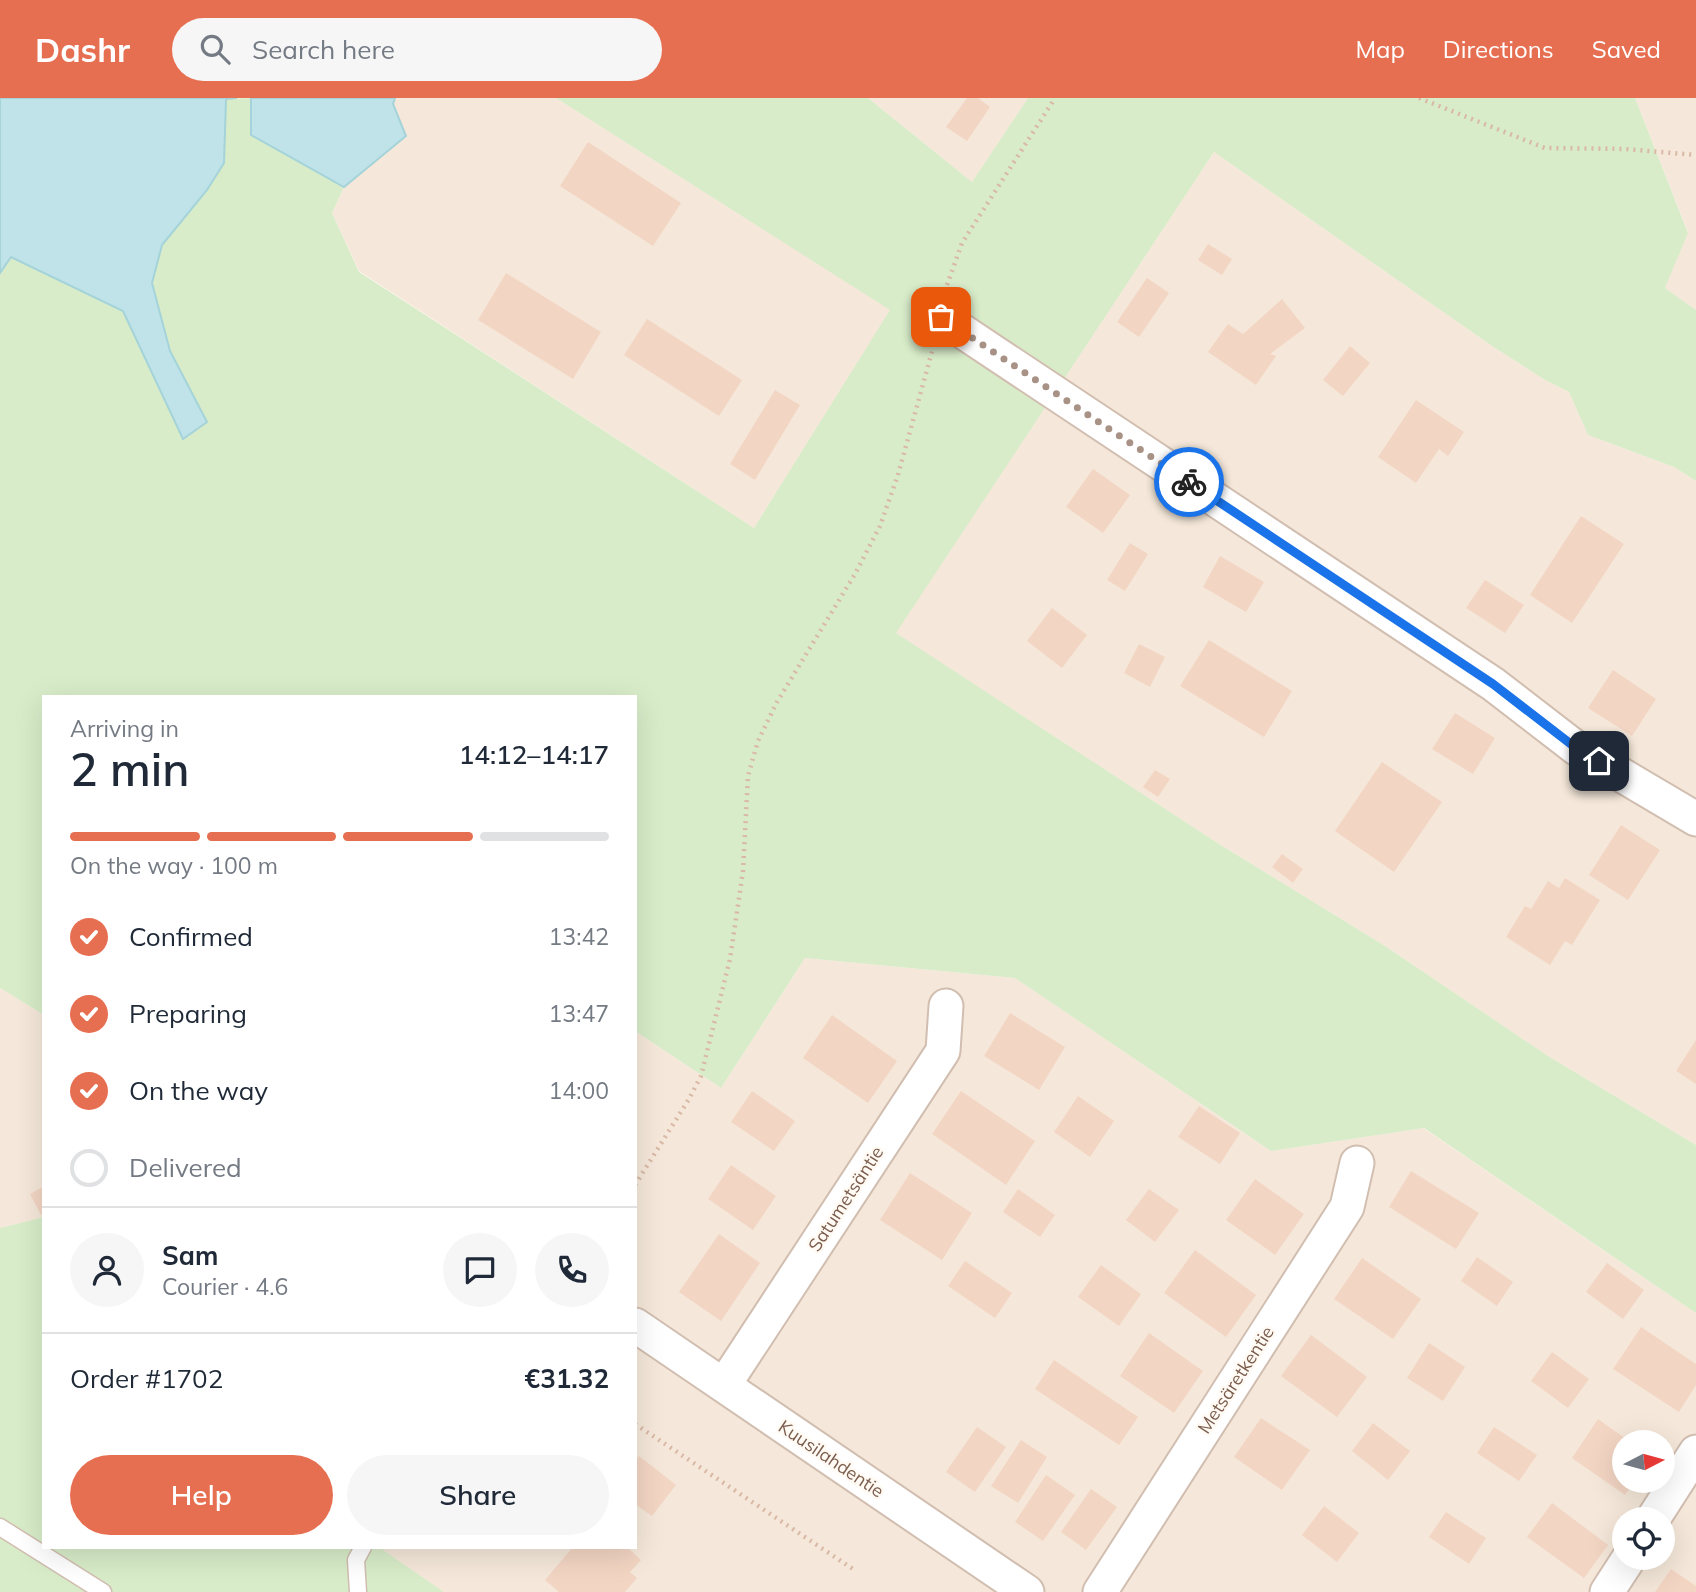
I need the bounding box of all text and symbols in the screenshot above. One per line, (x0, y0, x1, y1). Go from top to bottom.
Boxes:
search box (172, 18, 662, 81)
text: Dashr (35, 29, 130, 70)
icon: search (196, 30, 234, 68)
text: Search here (252, 33, 395, 66)
text: Map (1355, 34, 1405, 64)
text: Directions (1443, 34, 1554, 64)
text: Saved (1592, 34, 1661, 64)
pin (911, 287, 971, 347)
icon: bag (922, 298, 960, 336)
courier (1154, 447, 1224, 517)
icon: bike (1170, 463, 1208, 501)
text: Arriving in (70, 714, 179, 743)
pin (1569, 731, 1629, 791)
text: 14:12–14:17 (459, 738, 609, 771)
text: 2 min (70, 740, 189, 798)
icon: home (1580, 742, 1618, 780)
text: On the way · 100 m (70, 851, 278, 880)
icon: check (70, 918, 108, 956)
text: Confirmed (129, 920, 253, 953)
text: 13:42 (549, 922, 609, 951)
icon: check (70, 995, 108, 1033)
text: Preparing (129, 997, 247, 1030)
text: 13:47 (549, 999, 609, 1028)
icon: check (70, 1072, 108, 1110)
text: On the way (129, 1074, 268, 1107)
text: 14:00 (549, 1076, 609, 1105)
street label: Satumetsäntie (803, 1142, 888, 1256)
text: Delivered (129, 1151, 242, 1184)
button: person (70, 1233, 144, 1307)
button: chat (443, 1233, 517, 1307)
button: phone (535, 1233, 609, 1307)
text: Sam (162, 1239, 218, 1272)
text: Courier · 4.6 (162, 1272, 288, 1301)
street label: Metsäretkentie (1192, 1322, 1279, 1438)
text: Order #1702 (70, 1362, 223, 1395)
text: €31.32 (525, 1362, 609, 1395)
street label: Kuusilahdentie (774, 1415, 888, 1502)
north arrow (1612, 1430, 1675, 1493)
map controls (1612, 1430, 1675, 1570)
button: Help (70, 1455, 333, 1535)
button: Share (347, 1455, 609, 1535)
button: locate (1612, 1507, 1675, 1570)

